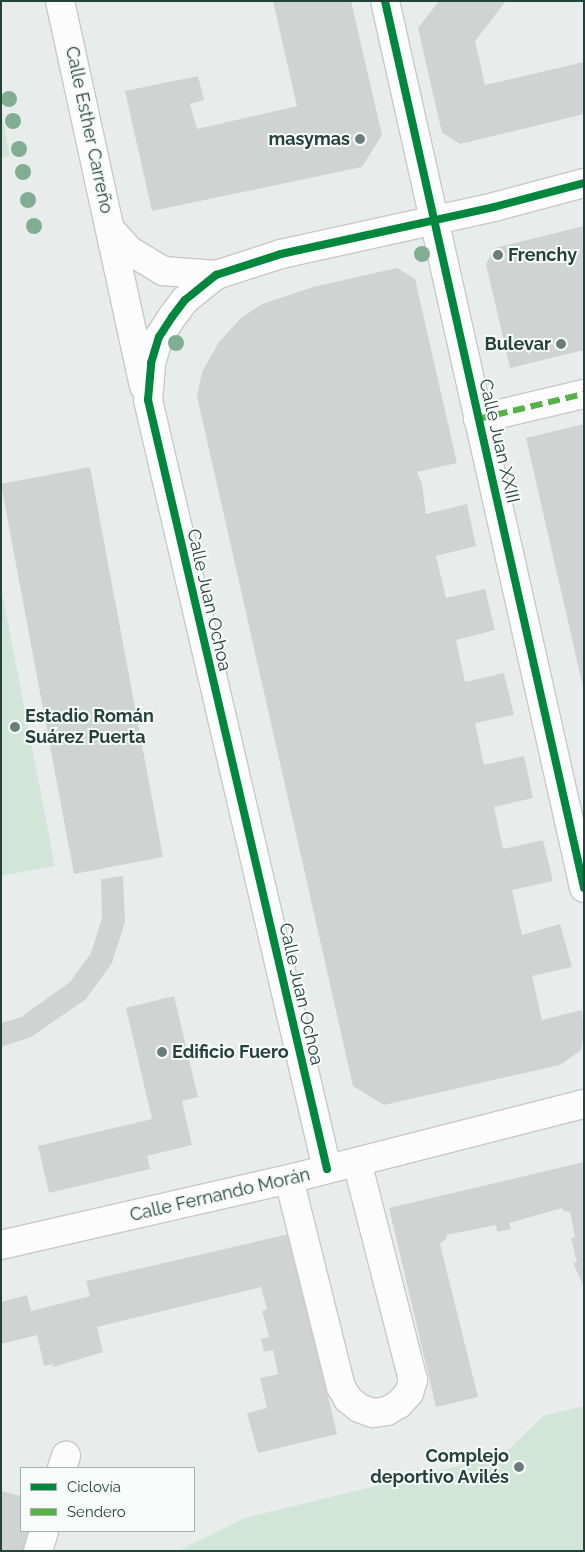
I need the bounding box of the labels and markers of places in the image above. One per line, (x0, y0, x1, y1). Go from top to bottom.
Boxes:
place label: masymas (268, 128, 350, 150)
marker: masymas (354, 133, 366, 145)
place label: Frenchy (508, 244, 577, 266)
marker: Frenchy (492, 249, 504, 261)
place label: Bulevar (485, 333, 551, 355)
marker: Bulevar (555, 338, 567, 350)
place label: Estadio Román Suárez Puerta (25, 706, 154, 749)
marker: Estadio Román Suárez Puerta (9, 721, 21, 733)
place label: Edificio Fuero (172, 1041, 289, 1063)
marker: Edificio Fuero (156, 1046, 168, 1058)
place label: Complejo deportivo Avilés (370, 1446, 509, 1488)
marker: Complejo deportivo Avilés (513, 1461, 525, 1473)

